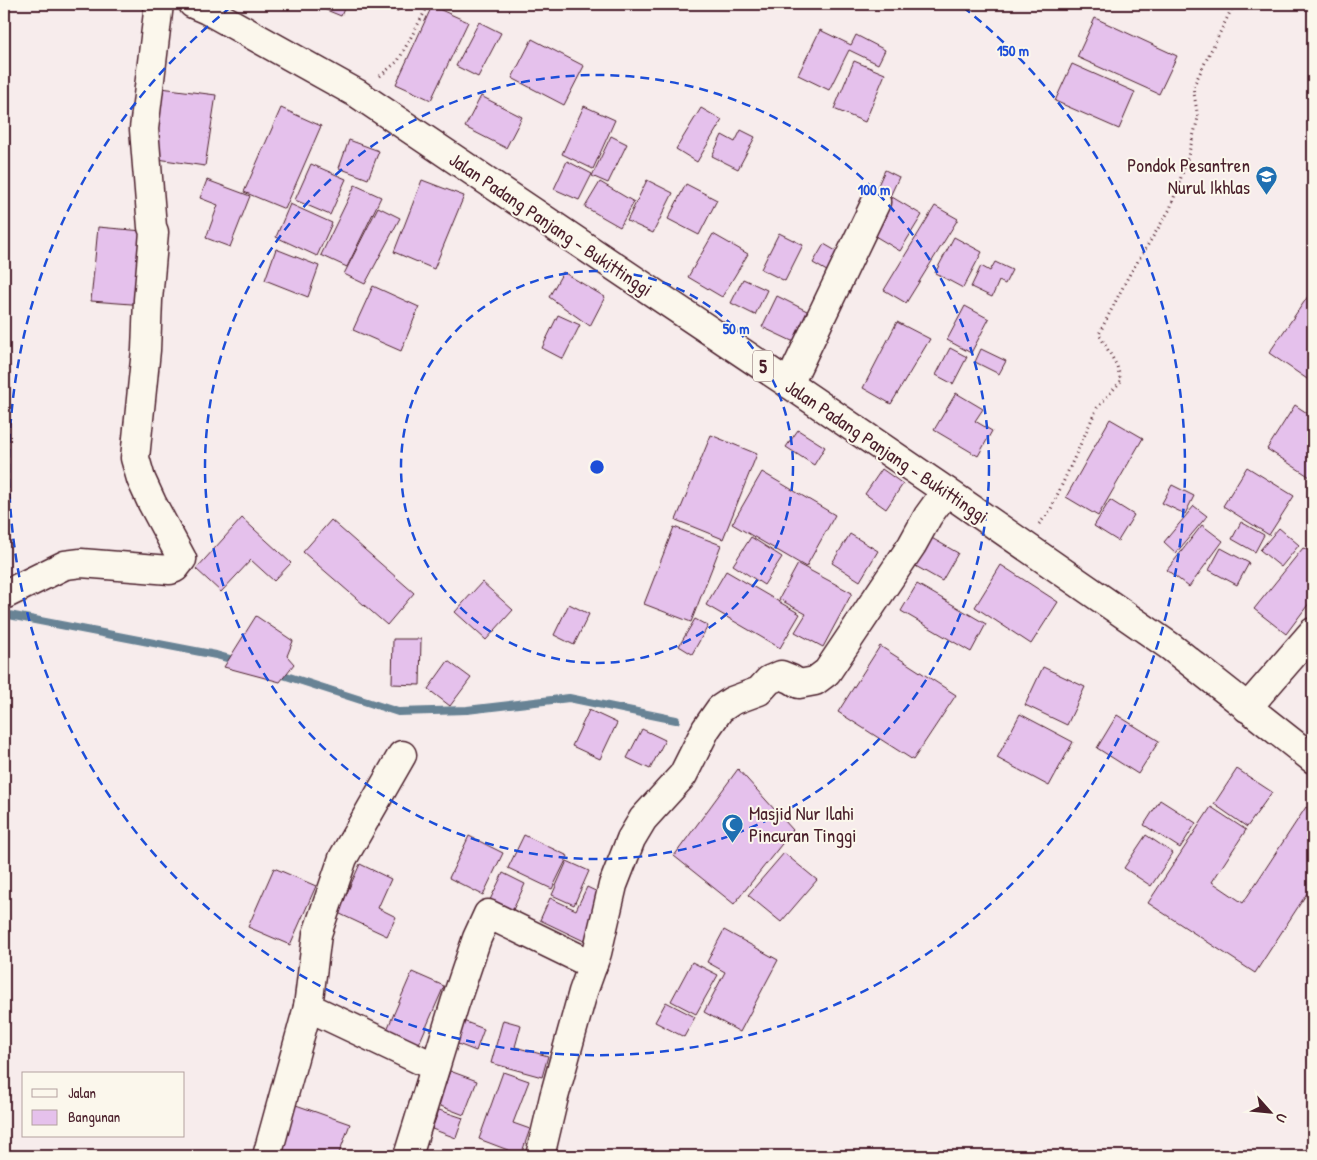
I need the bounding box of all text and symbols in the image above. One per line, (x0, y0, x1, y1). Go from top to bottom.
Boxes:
text: 150 m (997, 40, 1029, 61)
street label: Jalan Padang Panjang - Bukittinggi (444, 146, 658, 302)
place label: Pondok Pesantren Nurul Ikhlas (1127, 152, 1250, 200)
school or university icon: Pondok Pesantren Nurul Ikhlas (1254, 164, 1278, 195)
text: 100 m (858, 179, 890, 200)
text: 50 m (723, 318, 749, 339)
road number: 5 (753, 351, 773, 382)
street label: Jalan Padang Panjang - Bukittinggi (780, 373, 994, 529)
centre of rings (588, 458, 606, 476)
place label: Masjid Nur Ilahi Pincuran Tinggi (749, 800, 857, 848)
mosque icon: Masjid Nur Ilahi Pincuran Tinggi (721, 812, 745, 843)
legend (22, 1072, 185, 1138)
text: Jalan (68, 1082, 96, 1103)
north arrow (1244, 1088, 1294, 1138)
text: Bangunan (68, 1106, 121, 1127)
text: U (1272, 1110, 1292, 1126)

